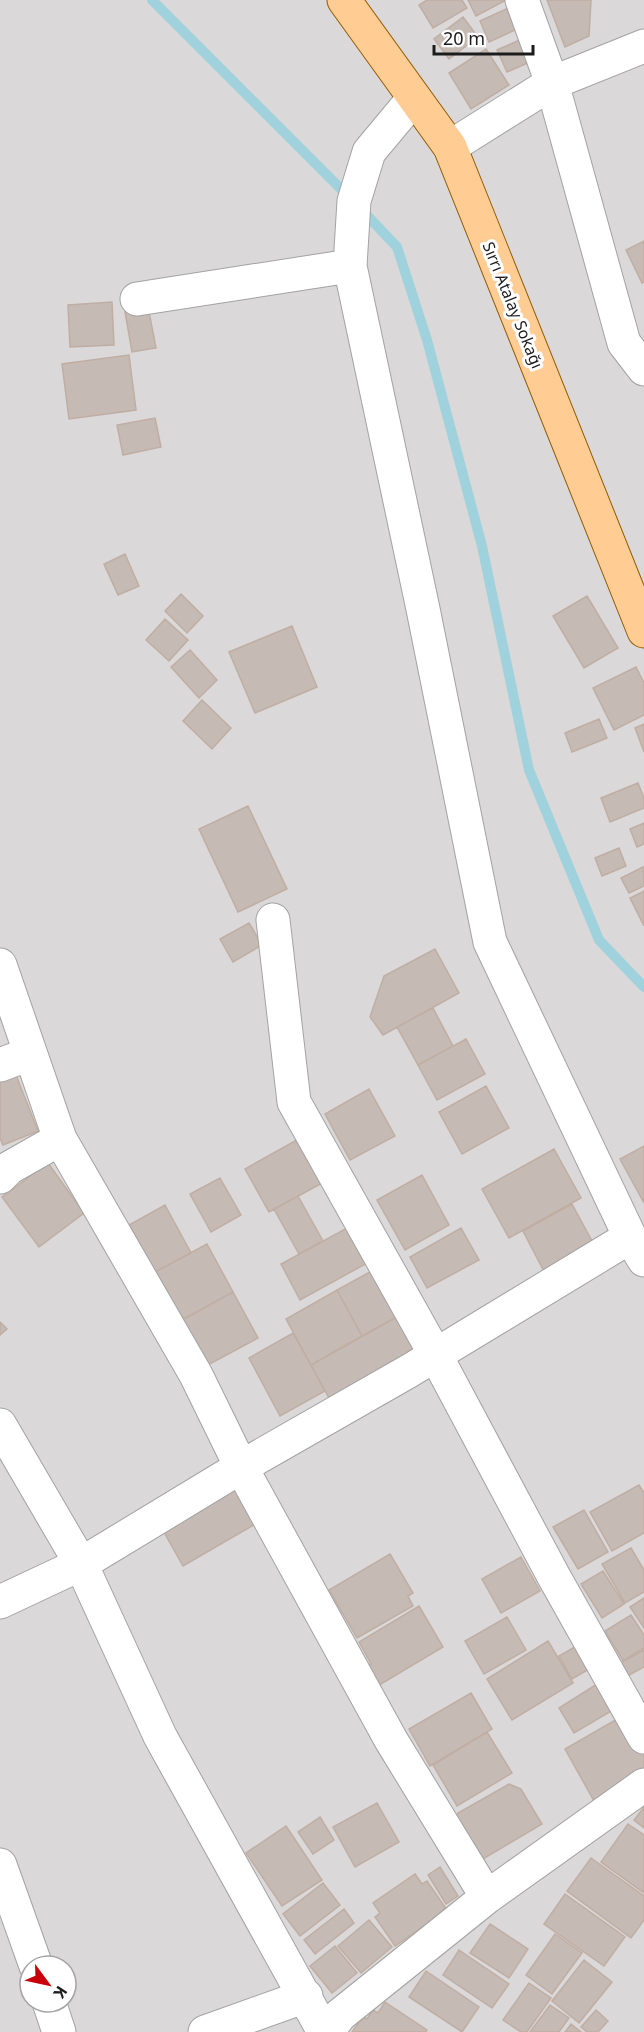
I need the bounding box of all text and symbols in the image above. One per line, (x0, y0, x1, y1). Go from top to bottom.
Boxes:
scale bar (434, 18, 533, 56)
text: 20 m (443, 26, 485, 50)
street label: Sırrı Atalay Sokağı (478, 238, 548, 372)
north arrow (18, 1954, 78, 2014)
text: K (48, 1982, 73, 2003)

